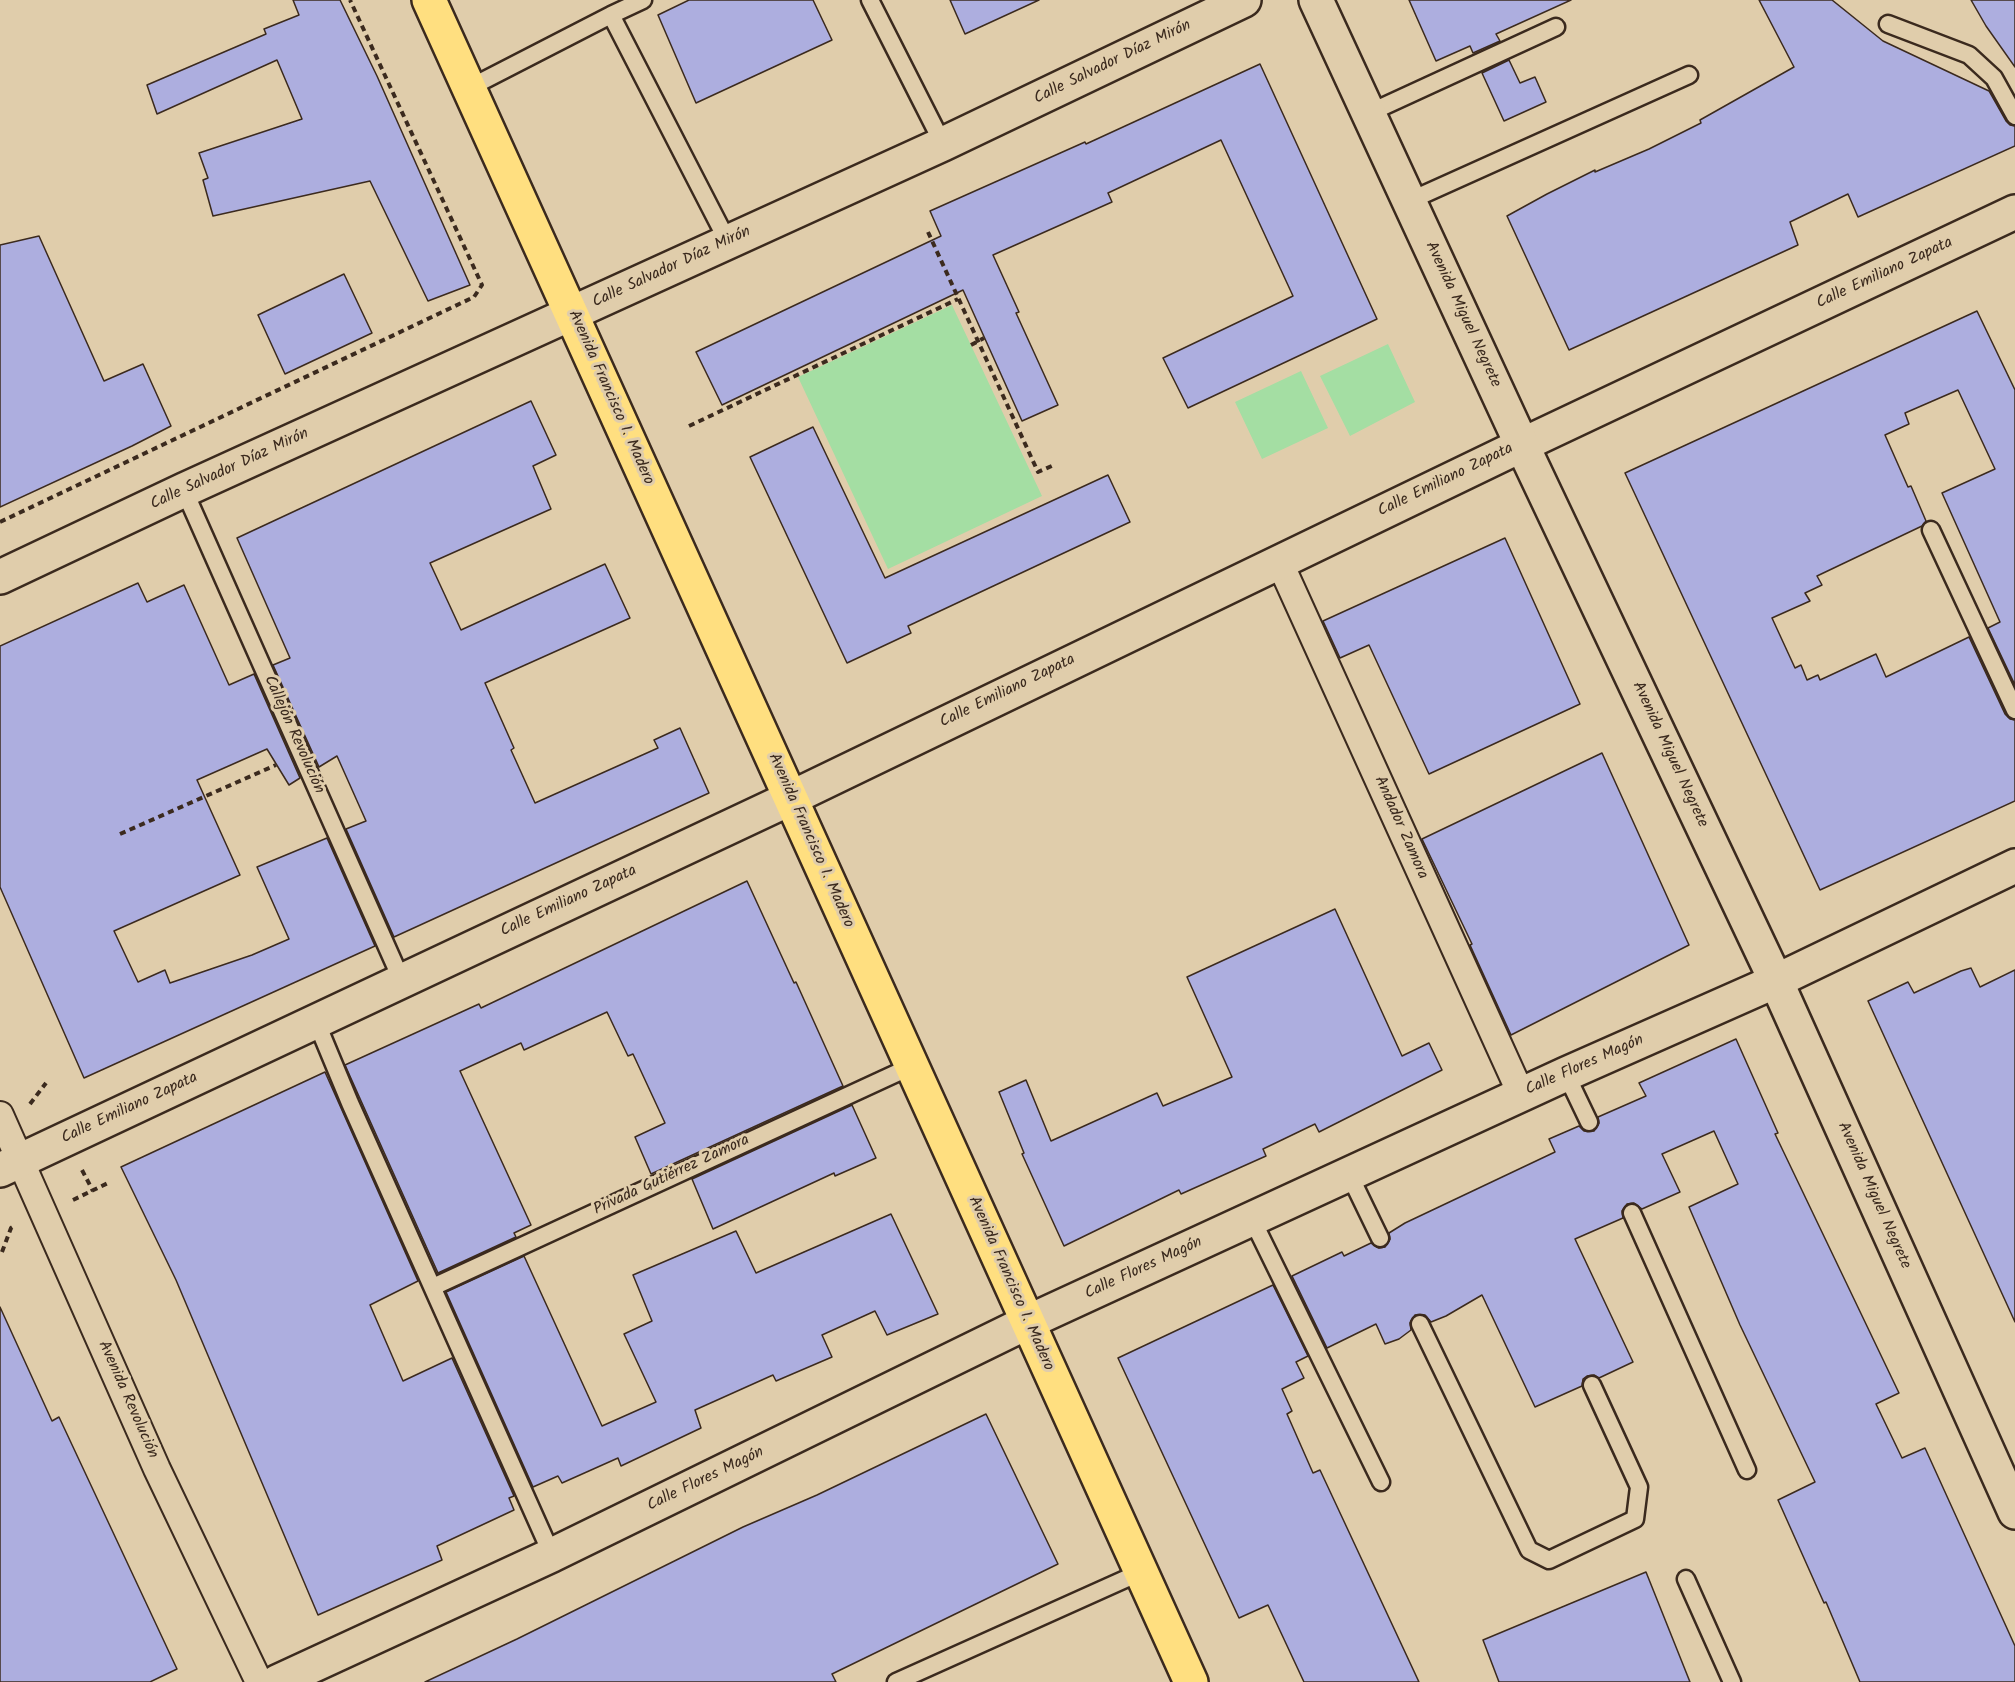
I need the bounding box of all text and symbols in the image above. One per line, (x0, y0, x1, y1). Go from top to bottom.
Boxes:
street label: Calle Salvador Díaz Mirón (1031, 17, 1195, 109)
street label: Calle Salvador Díaz Mirón (590, 223, 754, 313)
street label: Calle Emiliano Zapata (1814, 234, 1956, 314)
street label: Avenida Miguel Negrete (1420, 239, 1504, 391)
street label: Avenida Francisco I. Madero (563, 308, 657, 488)
street label: Calle Salvador Díaz Mirón (148, 425, 312, 515)
street label: Calle Emiliano Zapata (1375, 440, 1517, 522)
street label: Calle Emiliano Zapata (937, 651, 1079, 733)
street label: Callejón Revolución (258, 673, 328, 797)
street label: Avenida Miguel Negrete (1627, 679, 1711, 831)
street label: Avenida Francisco I. Madero (763, 751, 857, 931)
street label: Andador Zamora (1369, 773, 1431, 883)
street label: Calle Emiliano Zapata (498, 862, 640, 942)
street label: Calle Flores Magón (1523, 1031, 1647, 1101)
street label: Calle Emiliano Zapata (59, 1069, 201, 1149)
street label: Avenida Miguel Negrete (1832, 1120, 1914, 1272)
street label: Privada Gutiérrez Zamora (591, 1131, 753, 1221)
street label: Avenida Francisco I. Madero (963, 1194, 1057, 1374)
street label: Calle Flores Magón (1082, 1233, 1206, 1305)
street label: Avenida Revolución (92, 1338, 162, 1462)
street label: Calle Flores Magón (645, 1443, 767, 1517)

